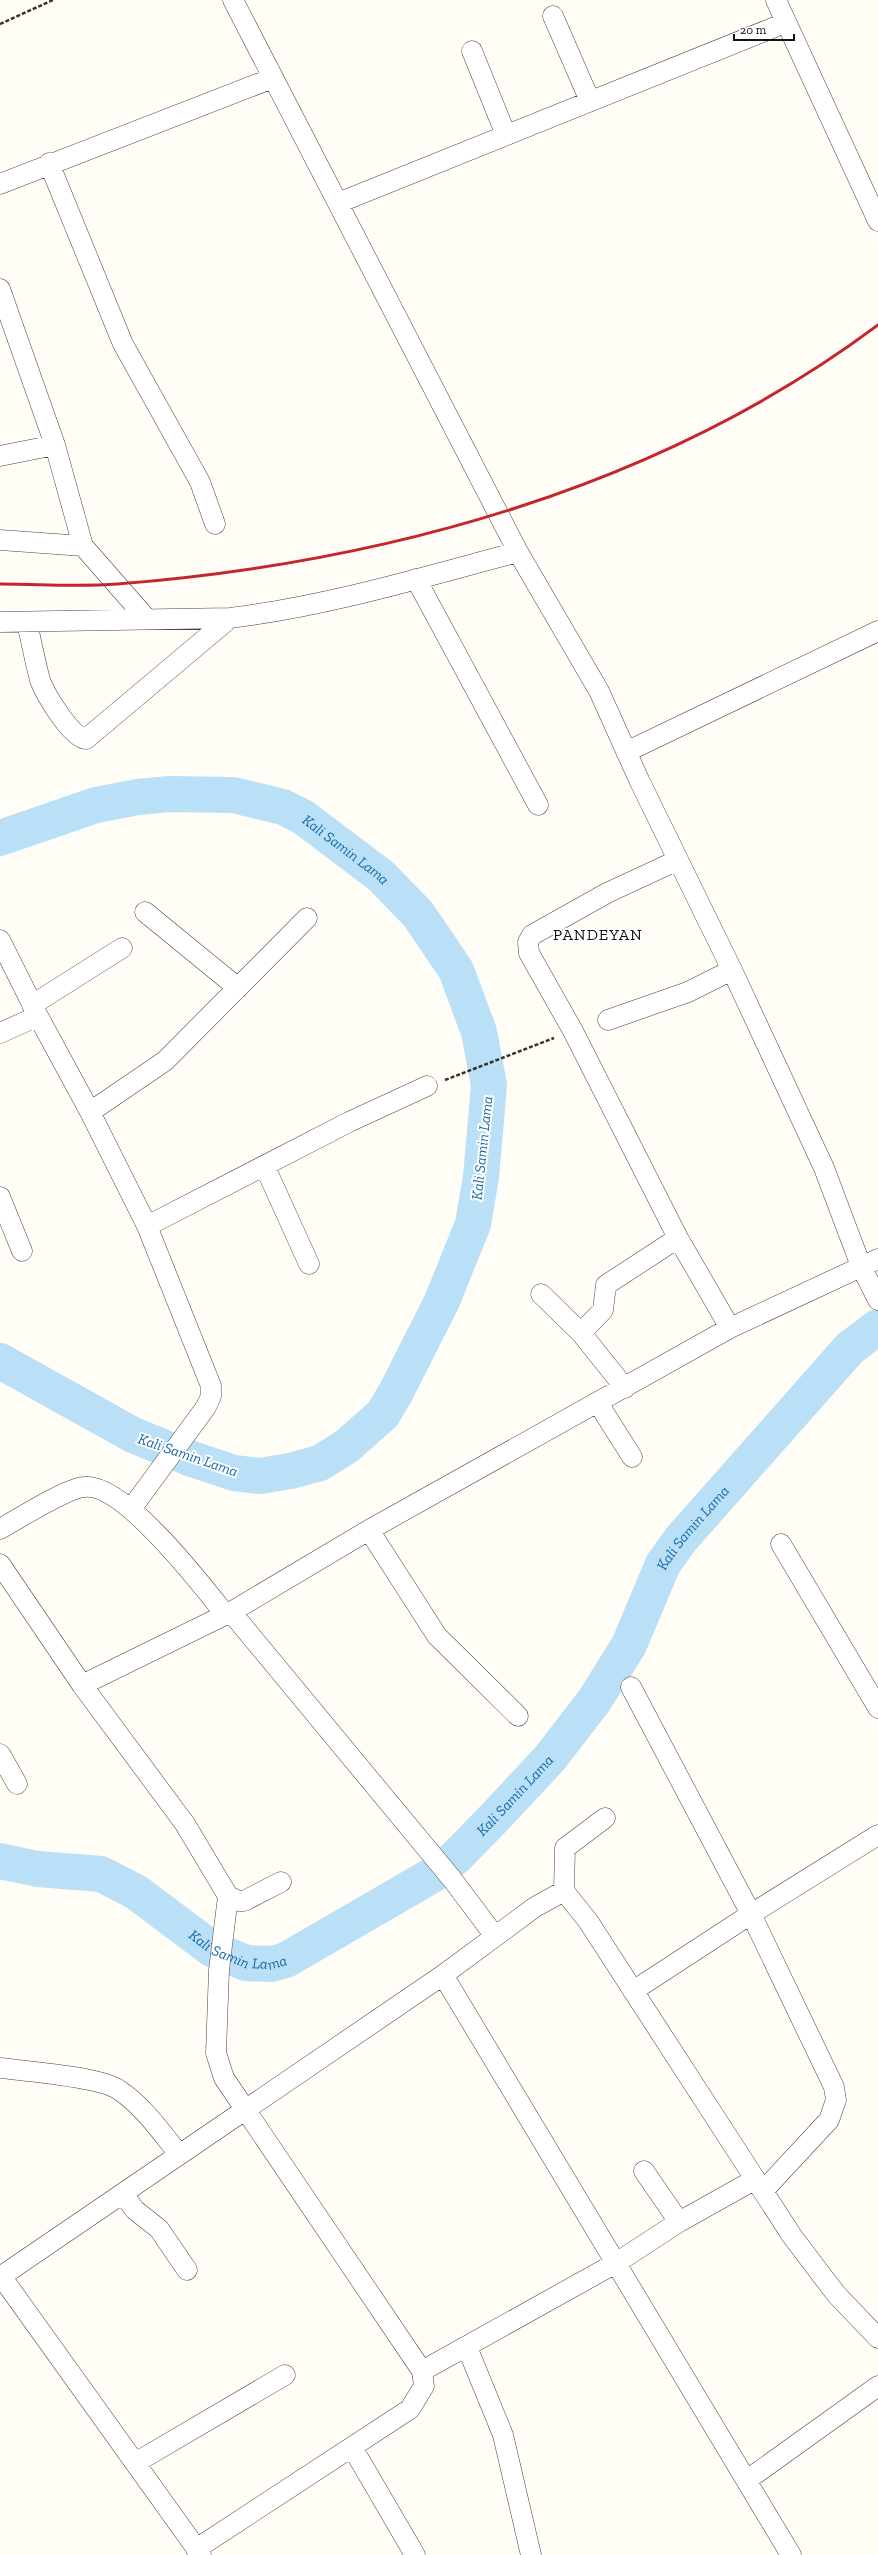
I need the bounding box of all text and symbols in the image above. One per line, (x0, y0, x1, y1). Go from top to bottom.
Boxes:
scale bar (734, 16, 794, 42)
text: 20 m (740, 23, 767, 37)
water label: Kali Samin Lama (299, 811, 393, 888)
district label: PANDEYAN (553, 925, 643, 944)
water label: Kali Samin Lama (468, 1095, 496, 1201)
water label: Kali Samin Lama (136, 1430, 240, 1480)
water label: Kali Samin Lama (653, 1482, 733, 1572)
water label: Kali Samin Lama (473, 1751, 557, 1840)
water label: Kali Samin Lama (185, 1926, 289, 1974)

